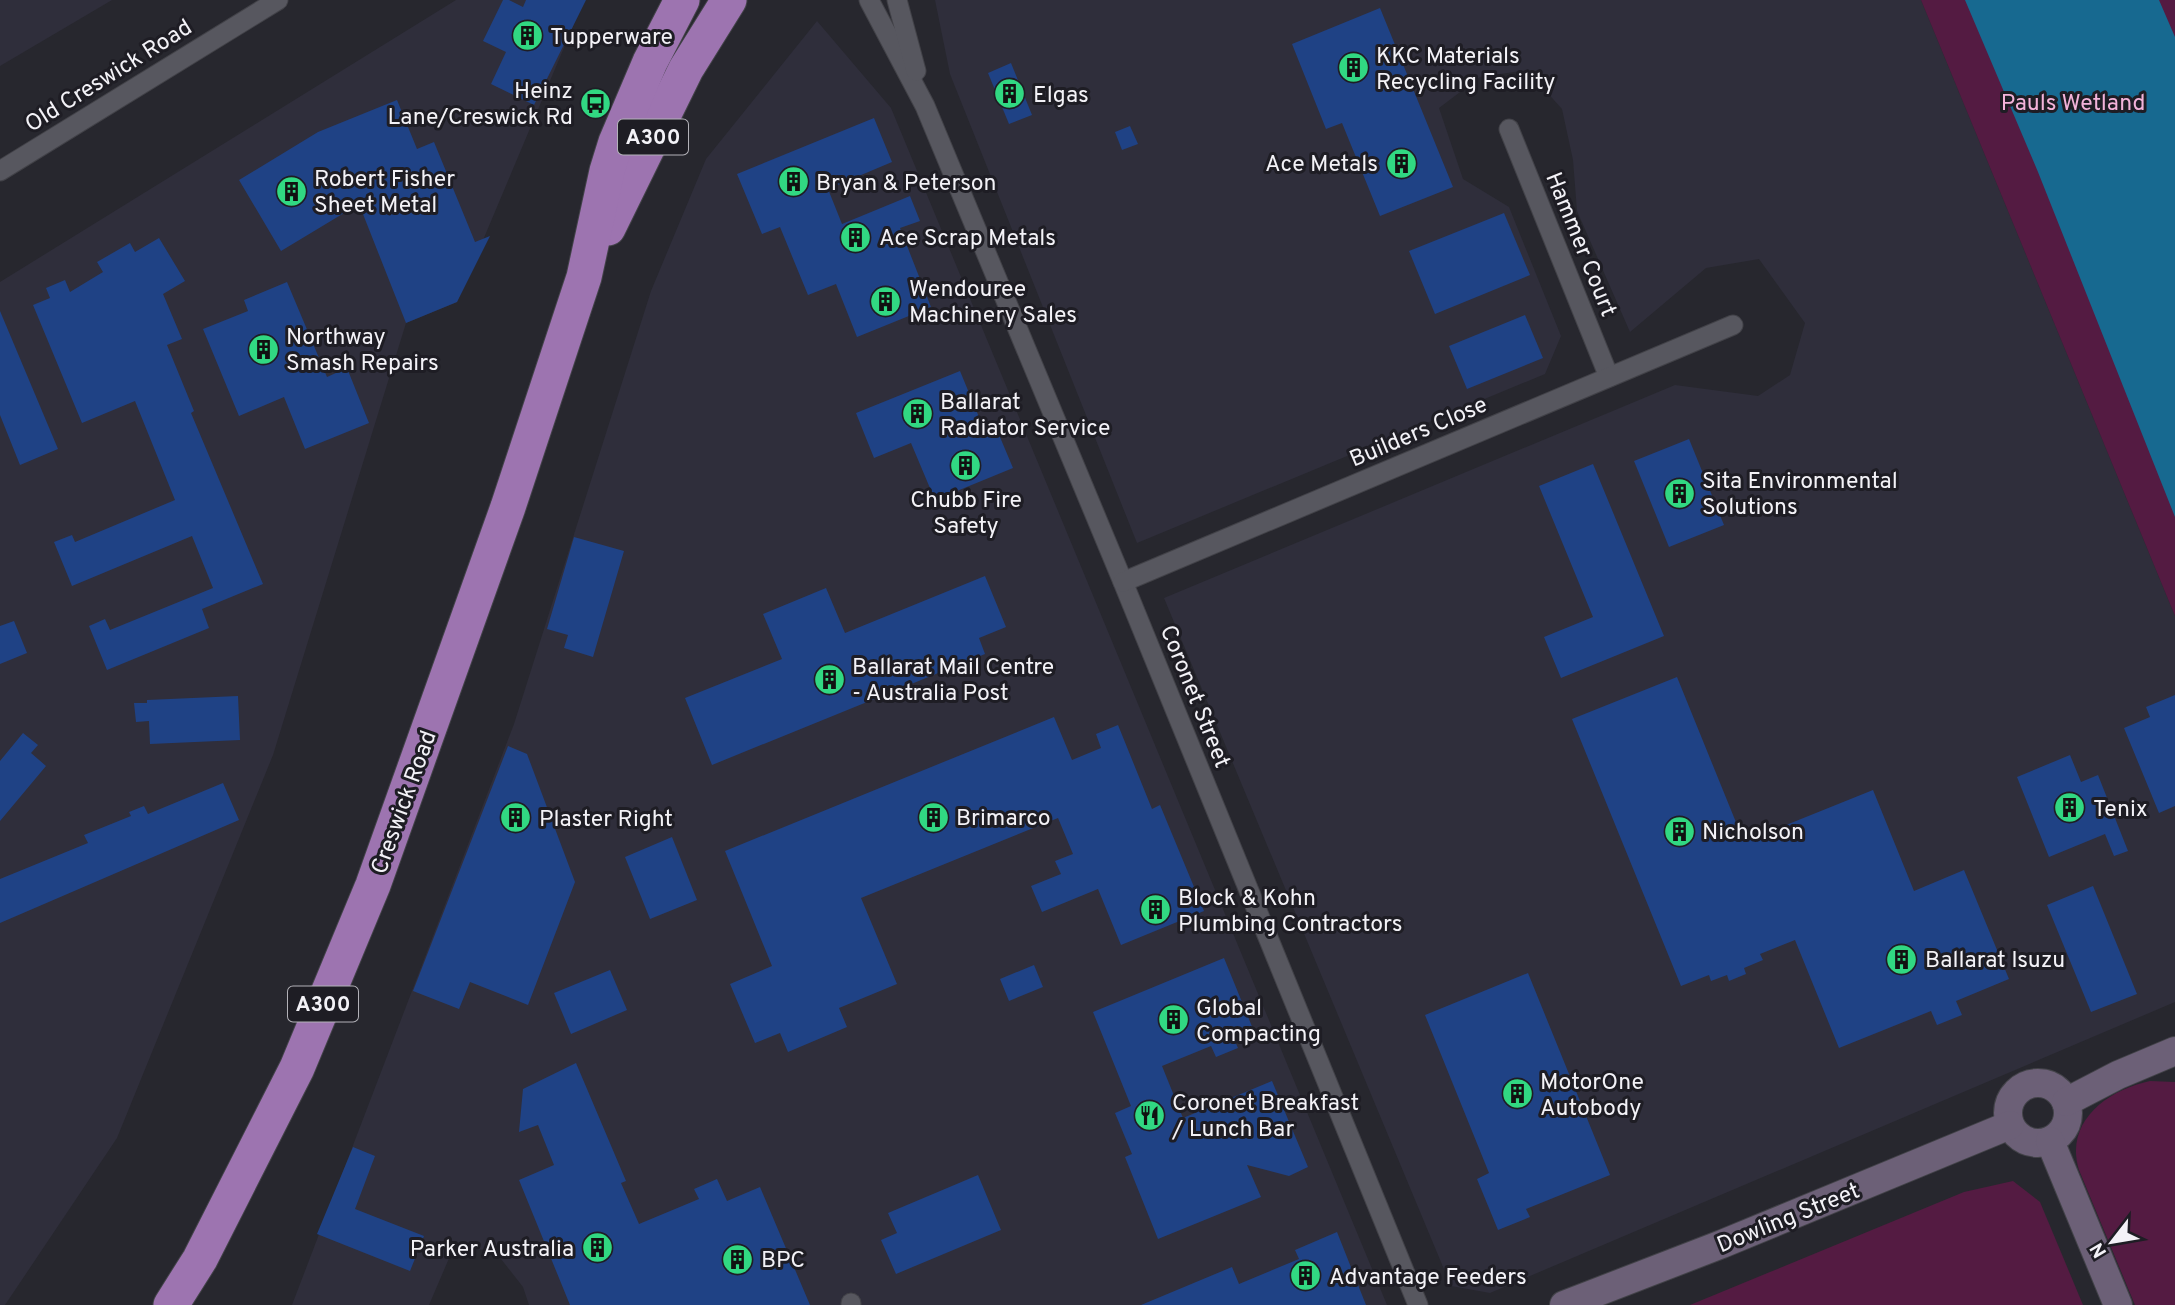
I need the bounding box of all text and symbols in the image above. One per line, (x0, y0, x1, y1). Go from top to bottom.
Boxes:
street label: Old Creswick Road (20, 14, 198, 140)
building icon: Tupperware (510, 19, 544, 53)
place label: Tupperware (550, 24, 673, 53)
place label: KKC Materials Recycling Facility (1376, 43, 1555, 98)
building icon: KKC Materials Recycling Facility (1336, 51, 1370, 85)
building icon: Elgas (993, 77, 1027, 111)
place label: Heinz Lane/Creswick Rd (387, 78, 573, 133)
place label: Elgas (1033, 82, 1089, 111)
bus stop icon: Heinz Lane/Creswick Rd (579, 86, 613, 120)
park label: Pauls Wetland (2001, 90, 2145, 119)
road number: A300 (618, 120, 688, 154)
building icon: Ace Metals (1384, 146, 1418, 180)
place label: Ace Metals (1265, 151, 1378, 180)
building icon: Bryan & Peterson (776, 165, 810, 199)
place label: Robert Fisher Sheet Metal (314, 166, 455, 221)
street label: Hammer Court (1538, 168, 1622, 321)
place label: Bryan & Peterson (816, 170, 996, 199)
building icon: Robert Fisher Sheet Metal (274, 174, 308, 208)
building icon: Ace Scrap Metals (839, 220, 873, 254)
place label: Ace Scrap Metals (879, 225, 1056, 254)
place label: Wendouree Machinery Sales (909, 276, 1077, 331)
building icon: Wendouree Machinery Sales (869, 284, 903, 318)
place label: Northway Smash Repairs (286, 324, 439, 379)
building icon: Northway Smash Repairs (246, 332, 280, 366)
place label: Ballarat Radiator Service (940, 389, 1110, 444)
street label: Builders Close (1346, 391, 1492, 475)
building icon: Ballarat Radiator Service (900, 397, 934, 431)
building icon: Chubb Fire Safety (949, 448, 983, 482)
place label: Sita Environmental Solutions (1702, 468, 1898, 523)
building icon: Sita Environmental Solutions (1662, 476, 1696, 510)
place label: Chubb Fire Safety (910, 487, 1022, 542)
street label: Coronet Street (1152, 621, 1236, 773)
place label: Ballarat Mail Centre - Australia Post (852, 654, 1054, 709)
building icon: Ballarat Mail Centre - Australia Post (812, 662, 846, 696)
street label: Creswick Road (366, 727, 445, 879)
building icon: Tenix (2053, 791, 2087, 825)
place label: Tenix (2093, 796, 2148, 825)
building icon: Brimarco (916, 800, 950, 834)
building icon: Plaster Right (499, 801, 533, 835)
place label: Brimarco (956, 805, 1051, 834)
place label: Plaster Right (539, 806, 673, 835)
building icon: Nicholson (1662, 814, 1696, 848)
place label: Nicholson (1702, 819, 1804, 848)
place label: Block & Kohn Plumbing Contractors (1178, 885, 1403, 940)
building icon: Block & Kohn Plumbing Contractors (1138, 893, 1172, 927)
building icon: Ballarat Isuzu (1885, 942, 1919, 976)
place label: Ballarat Isuzu (1925, 947, 2065, 976)
road number: A300 (288, 986, 358, 1021)
place label: Global Compacting (1196, 995, 1321, 1050)
building icon: Global Compacting (1156, 1003, 1190, 1037)
place label: MotorOne Autobody (1540, 1069, 1644, 1124)
building icon: MotorOne Autobody (1500, 1077, 1534, 1111)
place label: Coronet Breakfast / Lunch Bar (1171, 1090, 1359, 1145)
restaurant icon: Coronet Breakfast / Lunch Bar (1132, 1098, 1166, 1132)
street label: Dowling Street (1713, 1178, 1865, 1261)
north arrow (2077, 1207, 2147, 1277)
building icon: Parker Australia (580, 1231, 614, 1265)
place label: Parker Australia (410, 1236, 574, 1265)
text: N (2085, 1238, 2113, 1262)
building icon: BPC (721, 1242, 755, 1276)
place label: BPC (761, 1247, 805, 1276)
building icon: Advantage Feeders (1289, 1259, 1323, 1293)
place label: Advantage Feeders (1329, 1264, 1527, 1293)

